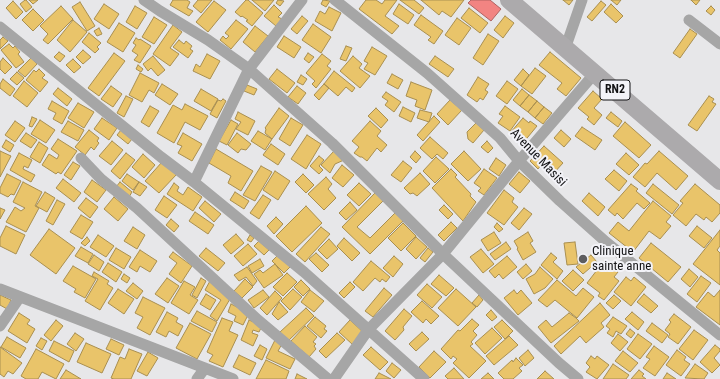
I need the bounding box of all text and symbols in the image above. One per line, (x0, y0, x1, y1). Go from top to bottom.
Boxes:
road number: RN2 (600, 80, 630, 100)
street label: Avenue Masisi (507, 126, 569, 190)
place label: Clinique sainte anne (592, 244, 651, 275)
marker: Clinique sainte anne (577, 253, 589, 265)

